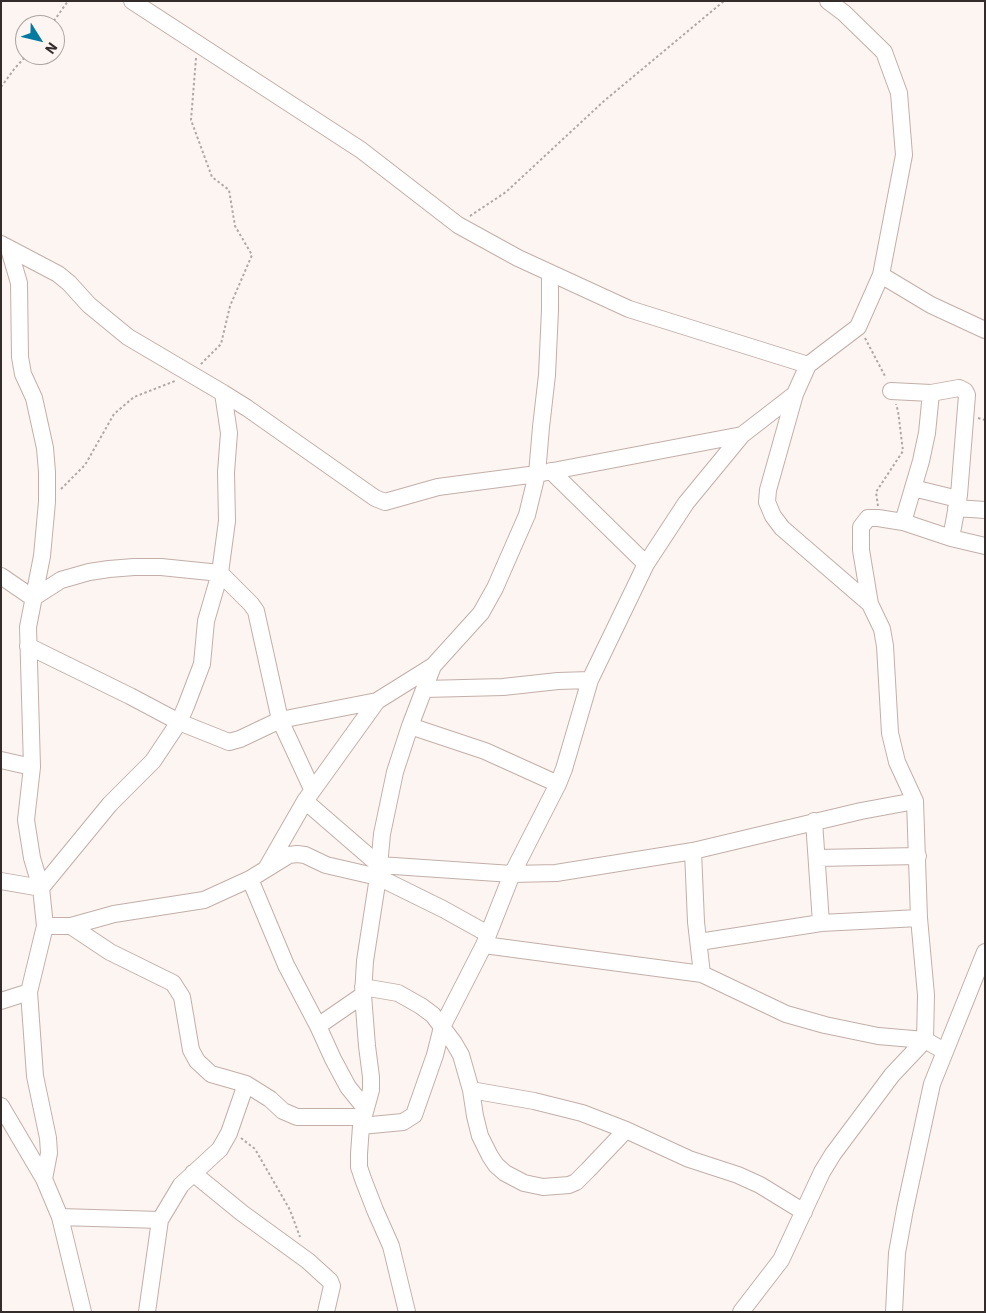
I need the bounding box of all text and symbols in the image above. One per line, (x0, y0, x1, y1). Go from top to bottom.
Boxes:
north arrow (15, 15, 65, 65)
text: N (41, 39, 62, 58)

